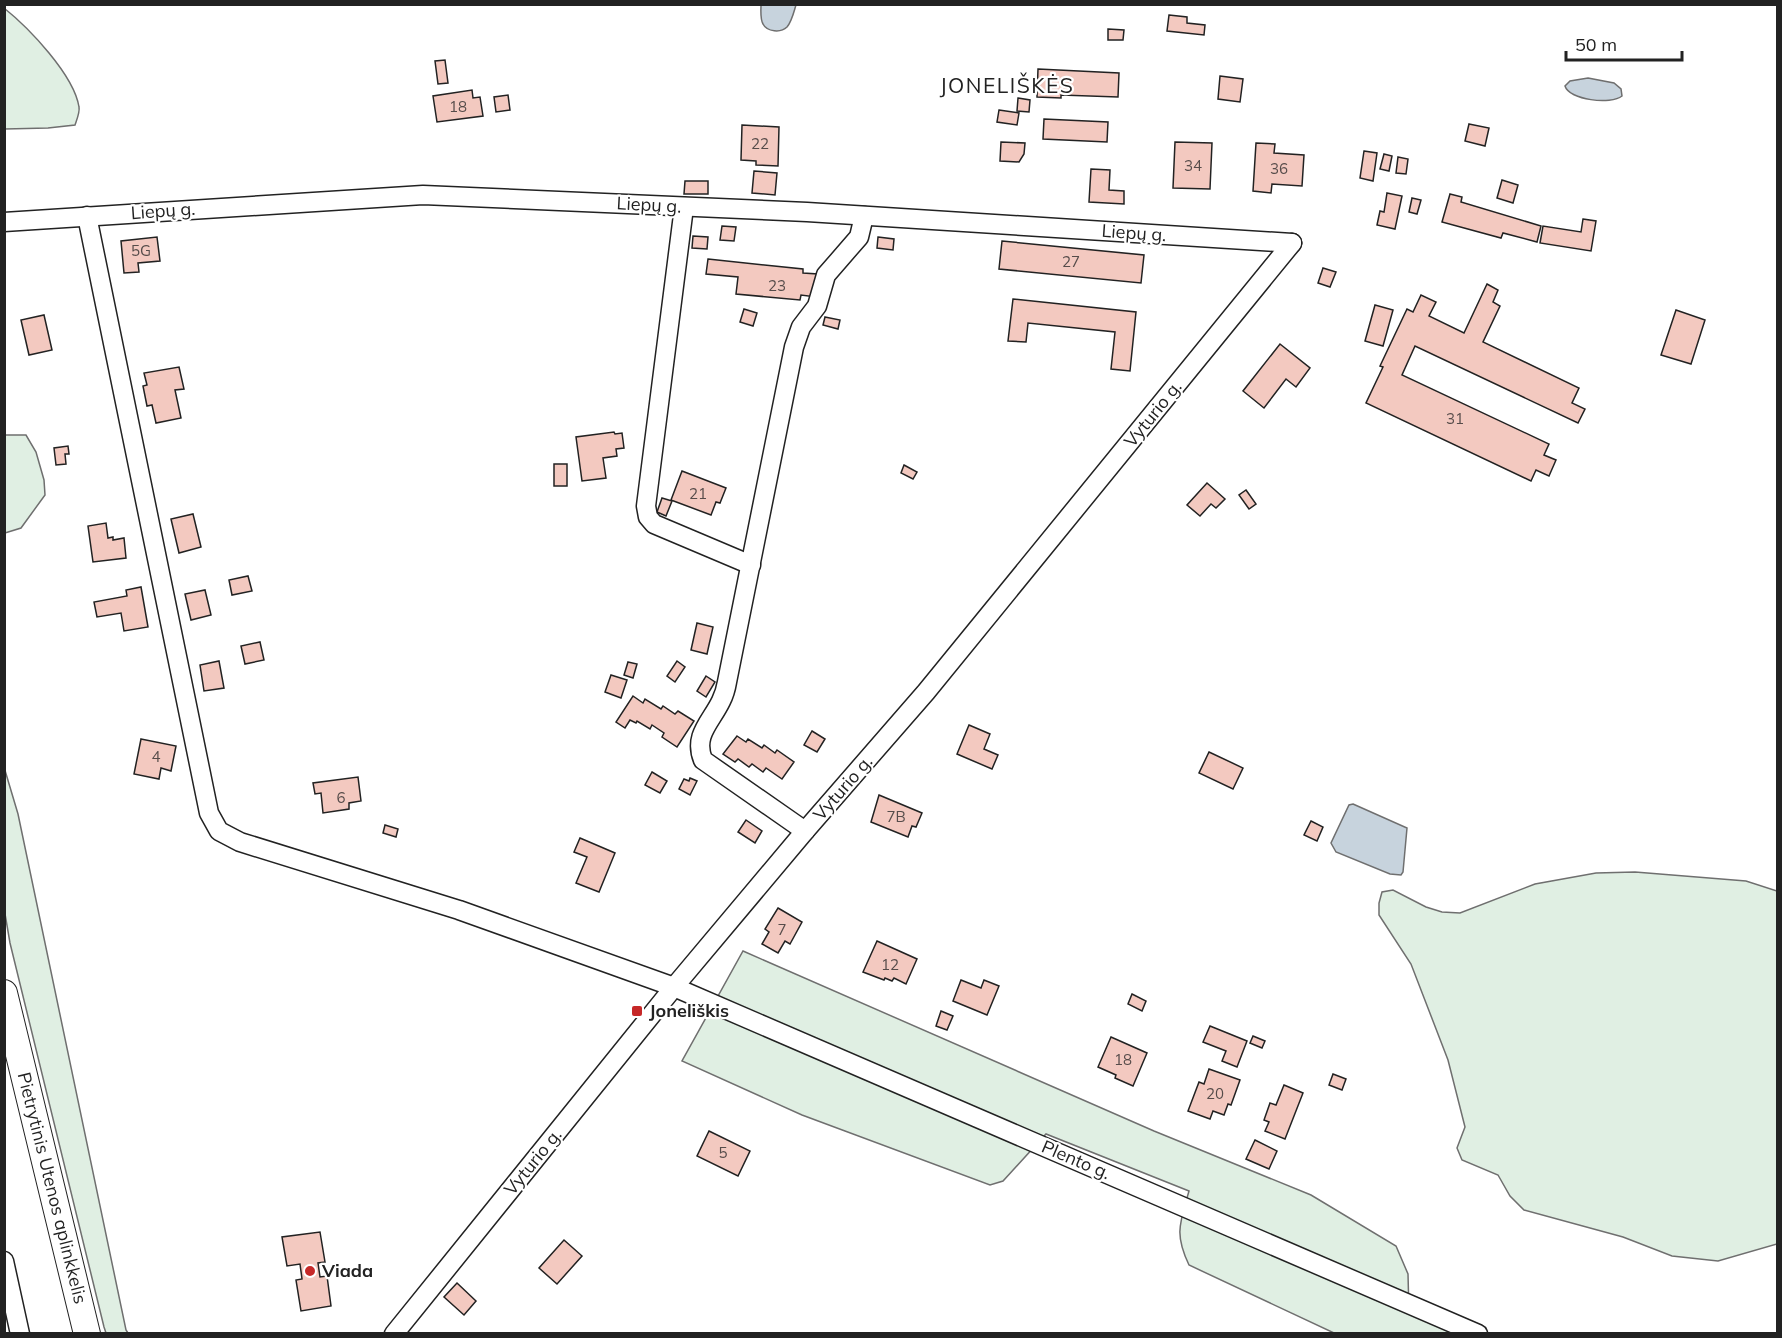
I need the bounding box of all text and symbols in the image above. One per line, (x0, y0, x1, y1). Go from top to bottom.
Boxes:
scale bar (1566, 24, 1682, 62)
text: 50 m (1575, 33, 1617, 56)
district label: JONELIŠKĖS (940, 72, 1074, 98)
house number: 18 (449, 97, 467, 116)
house number: 22 (751, 134, 769, 153)
house number: 34 (1184, 156, 1202, 175)
house number: 36 (1270, 159, 1288, 178)
street label: Liepų g. (616, 191, 682, 218)
street label: Liepų g. (130, 197, 196, 224)
street label: Liepų g. (1101, 219, 1167, 246)
house number: 5G (131, 241, 151, 260)
house number: 27 (1062, 252, 1080, 271)
house number: 23 (768, 276, 786, 295)
street label: Vyturio g. (1119, 376, 1186, 452)
house number: 31 (1446, 409, 1464, 428)
house number: 21 (689, 484, 707, 503)
house number: 4 (151, 747, 161, 766)
street label: Vyturio g. (808, 750, 877, 825)
house number: 6 (336, 788, 346, 807)
house number: 7B (886, 807, 906, 826)
house number: 7 (777, 920, 787, 939)
house number: 12 (881, 955, 899, 974)
place label: Joneliškis (649, 999, 729, 1022)
marker: Joneliškis (630, 1004, 644, 1018)
house number: 18 (1114, 1050, 1132, 1069)
street label: Pietrytinis Utenos aplinkkelis (13, 1070, 92, 1306)
house number: 20 (1206, 1084, 1224, 1103)
street label: Vyturio g. (499, 1124, 566, 1200)
street label: Plento g. (1038, 1135, 1114, 1184)
house number: 5 (718, 1143, 728, 1162)
place label: Viada (321, 1259, 373, 1282)
marker: Viada (303, 1264, 317, 1278)

